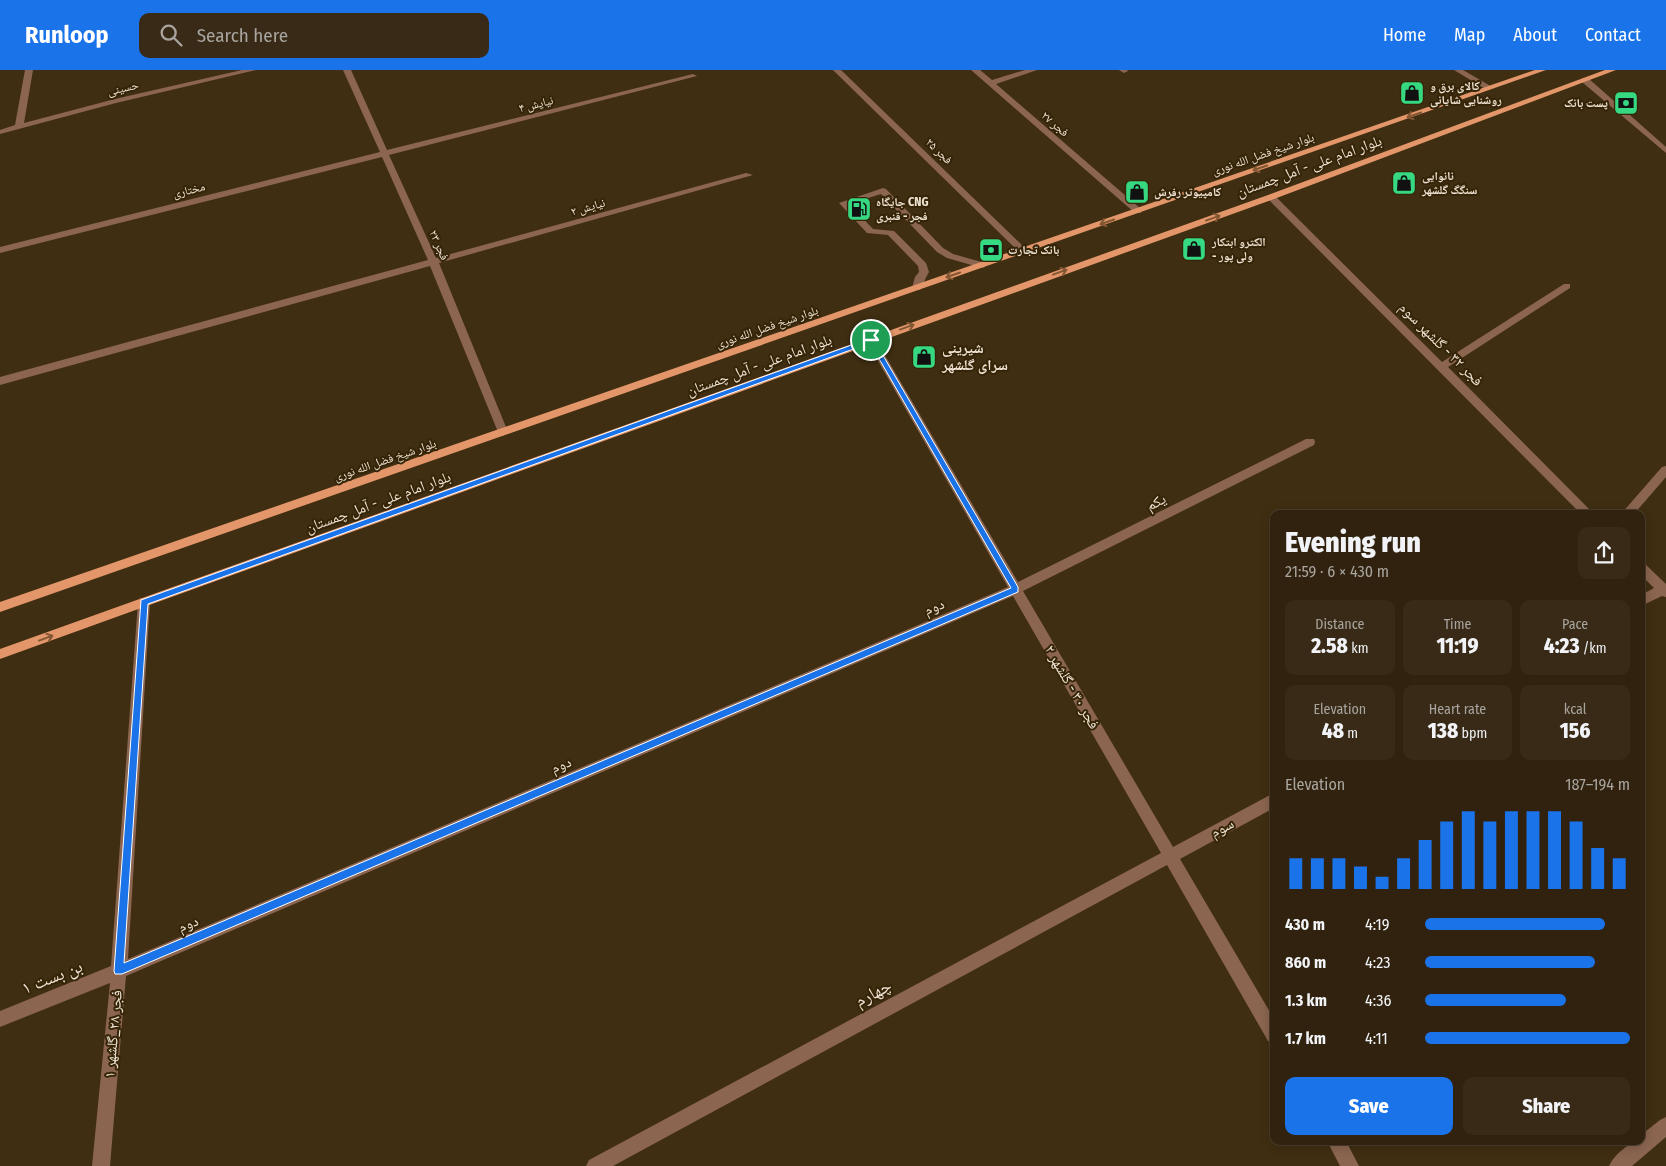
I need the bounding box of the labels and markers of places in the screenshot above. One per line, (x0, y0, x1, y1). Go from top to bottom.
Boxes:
place label: کالای برق و روشنایی شایانی (1430, 79, 1502, 108)
shop icon: کالای برق و روشنایی شایانی (1399, 80, 1425, 106)
bank icon: پست بانک (1613, 90, 1639, 116)
place label: پست بانک (1564, 96, 1608, 110)
place label: نانوایی سنگگ گلشهر (1421, 169, 1477, 197)
shop icon: نانوایی سنگگ گلشهر (1391, 170, 1417, 196)
shop icon: کامپیوتر رفرش (1124, 179, 1150, 205)
place label: کامپیوتر رفرش (1154, 185, 1222, 200)
place label: جایگاه CNG فجر - قنبری (876, 195, 929, 224)
fuel station icon: جایگاه CNG فجر - قنبری (846, 196, 872, 222)
place label: الکترو ابتکار - ولی پور (1211, 235, 1266, 264)
shop icon: الکترو ابتکار - ولی پور (1181, 236, 1207, 262)
bank icon: بانک تجارت (978, 237, 1004, 263)
place label: بانک تجارت (1008, 243, 1059, 257)
pin (850, 319, 892, 361)
place label: شیرینی سرای گلشهر (941, 339, 1008, 374)
shop icon: شیرینی سرای گلشهر (911, 344, 937, 370)

